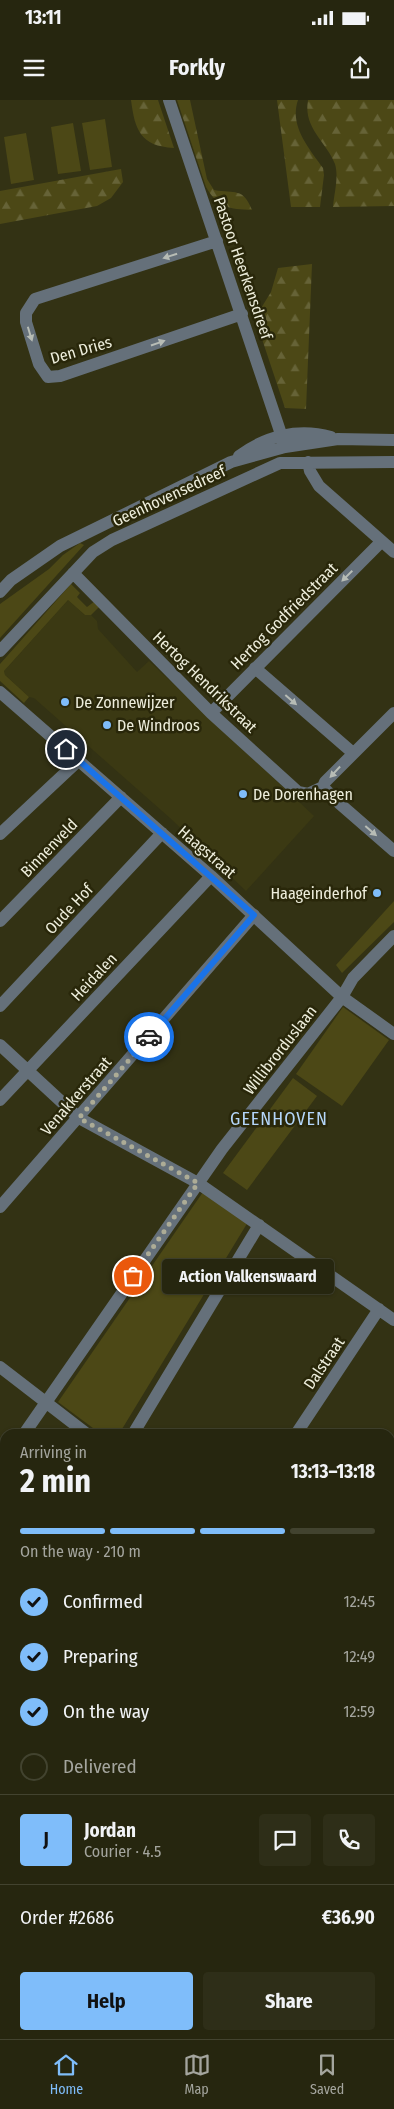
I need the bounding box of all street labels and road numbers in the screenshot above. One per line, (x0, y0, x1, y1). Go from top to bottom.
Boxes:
street label: Pastoor Heerkensdreef (210, 194, 277, 343)
street label: Den Dries (48, 332, 114, 368)
street label: Geenhovensedreef (109, 461, 230, 531)
street label: Hertog Godfriedstraat (227, 558, 342, 673)
street label: Hertog Hendrikstraat (149, 627, 262, 737)
street label: Binnenveld (17, 815, 81, 881)
street label: Haagstraat (174, 822, 240, 883)
street label: Oude Hof (41, 879, 98, 938)
street label: Heidalen (67, 949, 121, 1005)
street label: Willibrorduslaan (239, 1002, 321, 1098)
street label: Venakkerstraat (37, 1052, 116, 1139)
street label: Dalstraat (300, 1333, 349, 1393)

